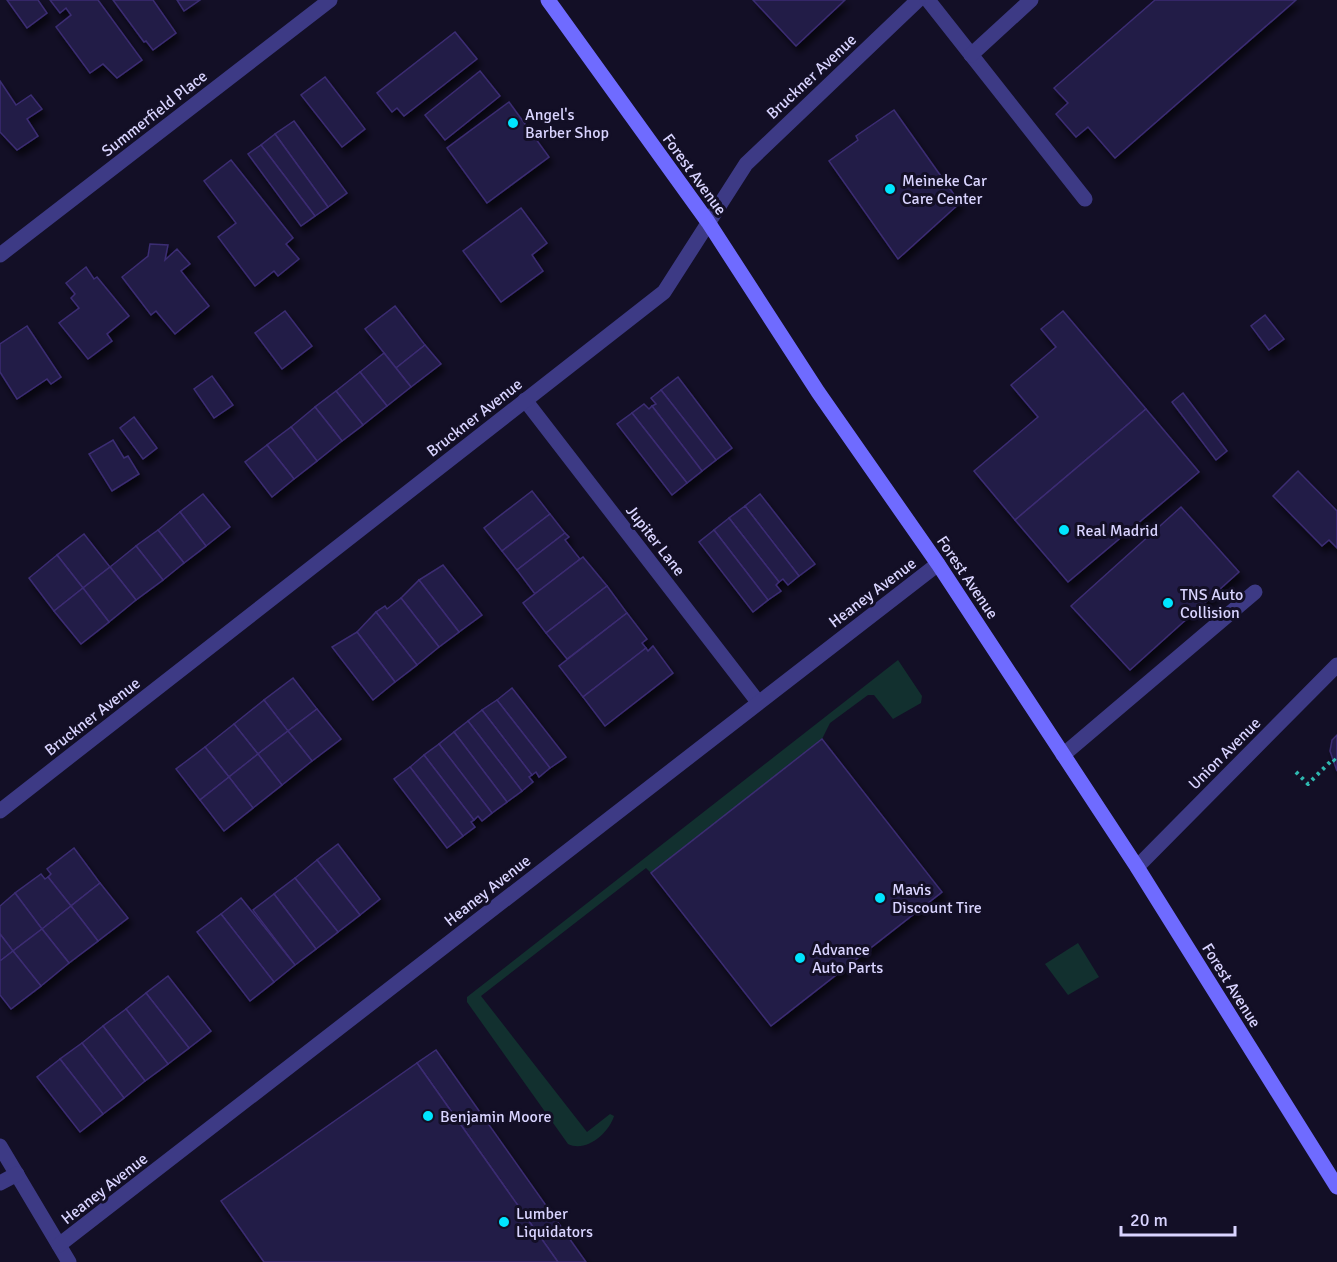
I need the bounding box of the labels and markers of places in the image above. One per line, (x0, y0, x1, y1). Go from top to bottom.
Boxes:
place label: Angel's Barber Shop (525, 105, 609, 143)
marker: Angel's Barber Shop (506, 116, 520, 130)
place label: Meineke Car Care Center (902, 171, 987, 209)
marker: Meineke Car Care Center (883, 182, 897, 196)
place label: Real Madrid (1076, 521, 1158, 541)
marker: Real Madrid (1057, 523, 1071, 537)
place label: TNS Auto Collision (1180, 585, 1243, 623)
marker: TNS Auto Collision (1161, 596, 1175, 610)
place label: Mavis Discount Tire (892, 880, 982, 918)
marker: Mavis Discount Tire (873, 891, 887, 905)
place label: Advance Auto Parts (812, 940, 883, 978)
marker: Advance Auto Parts (793, 951, 807, 965)
place label: Benjamin Moore (440, 1107, 551, 1127)
marker: Benjamin Moore (421, 1109, 435, 1123)
place label: Lumber Liquidators (516, 1204, 593, 1242)
marker: Lumber Liquidators (497, 1215, 511, 1229)

